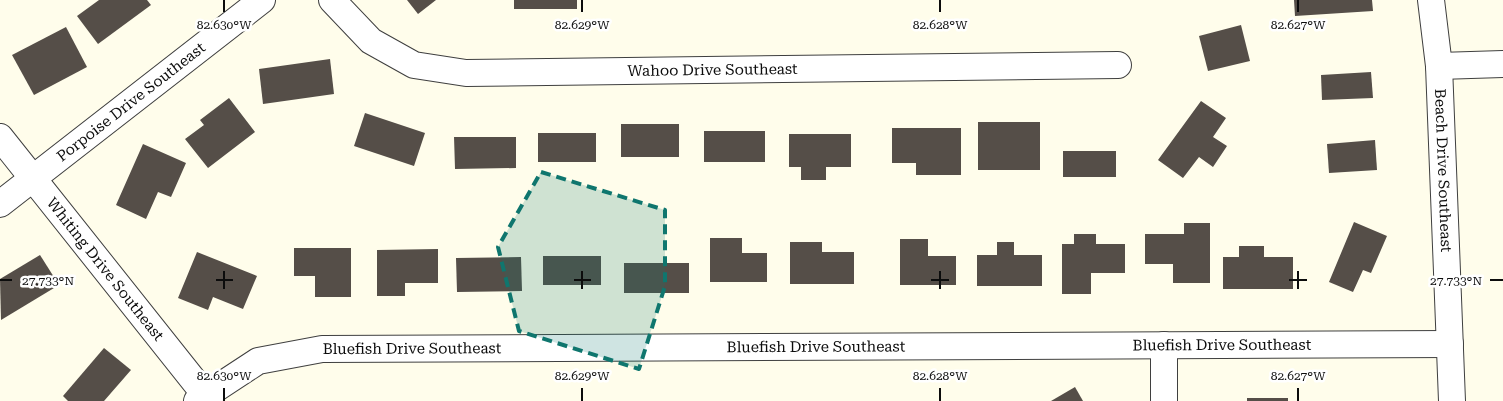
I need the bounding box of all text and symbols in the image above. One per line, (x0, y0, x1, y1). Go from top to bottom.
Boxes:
text: 82.630°W (197, 18, 252, 32)
text: 82.629°W (555, 18, 610, 32)
text: 82.628°W (913, 18, 968, 32)
text: 82.627°W (1271, 18, 1326, 32)
street label: Porpoise Drive Southeast (53, 38, 209, 165)
street label: Wahoo Drive Southeast (627, 60, 798, 80)
street label: Beach Drive Southeast (1431, 88, 1455, 253)
street label: Whiting Drive Southeast (43, 194, 168, 345)
text: 27.733°N (22, 274, 74, 288)
text: 27.733°N (1430, 274, 1482, 288)
street label: Bluefish Drive Southeast (1133, 336, 1312, 354)
street label: Bluefish Drive Southeast (727, 337, 906, 356)
street label: Bluefish Drive Southeast (323, 339, 502, 358)
text: 82.630°W (197, 369, 252, 383)
text: 82.629°W (555, 369, 610, 383)
text: 82.628°W (913, 369, 968, 383)
text: 82.627°W (1271, 369, 1326, 383)

